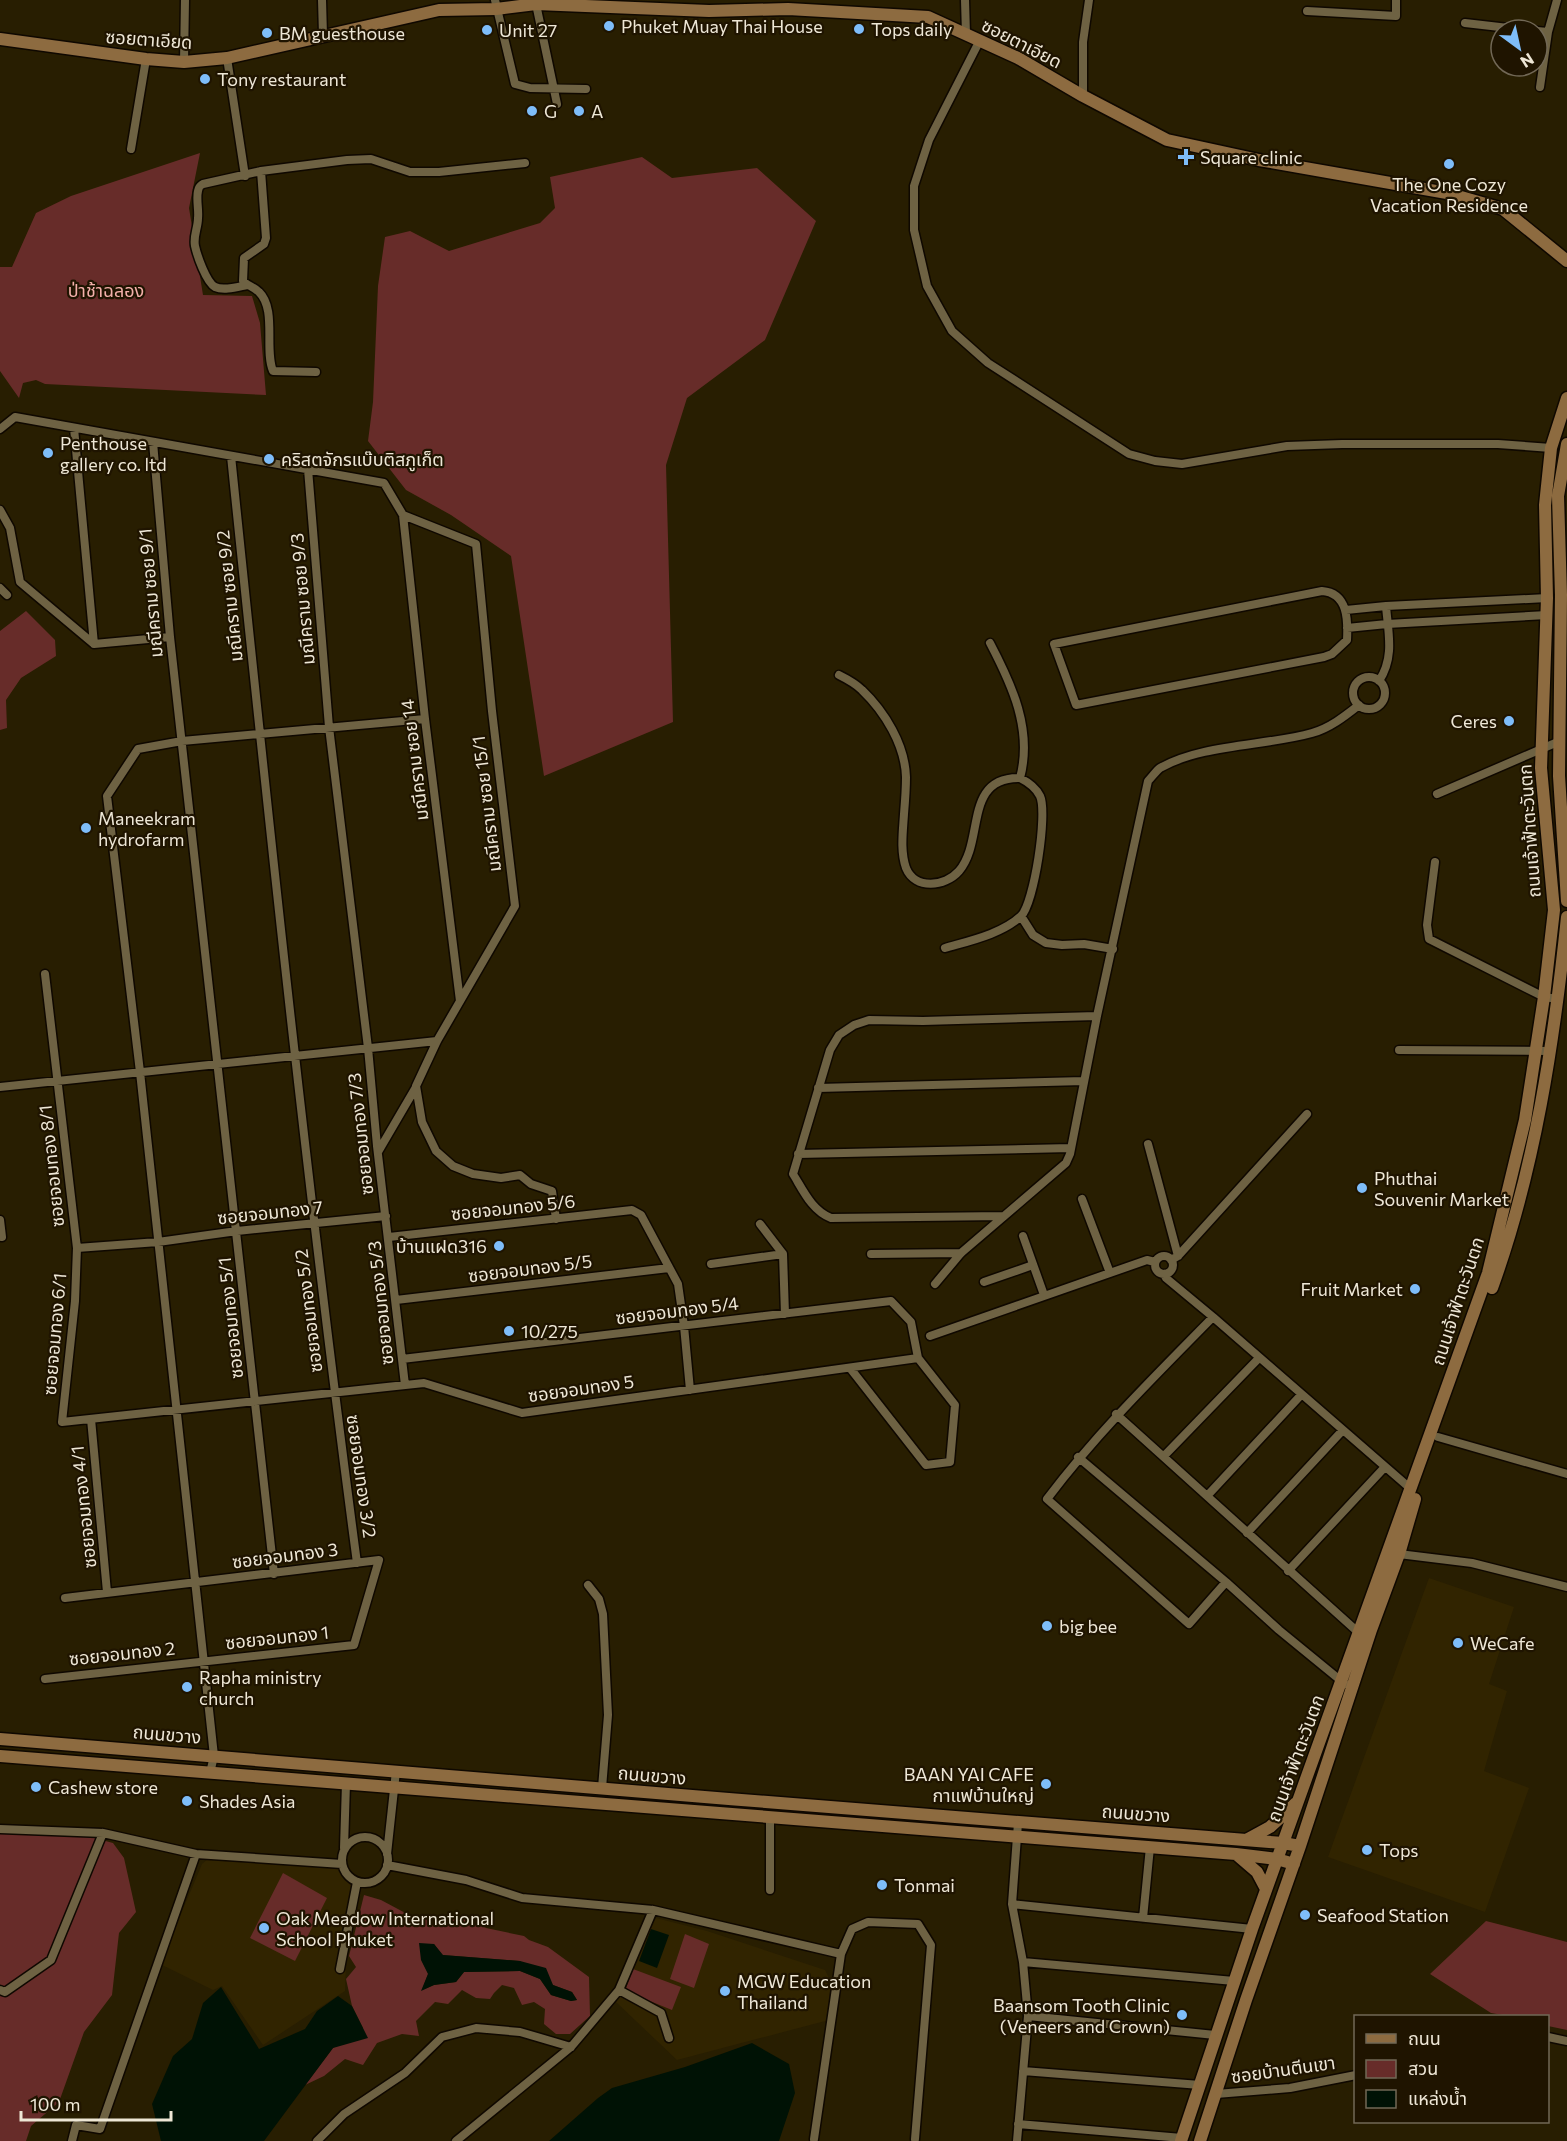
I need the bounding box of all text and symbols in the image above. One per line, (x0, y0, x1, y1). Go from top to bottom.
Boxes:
street label: ซอยตาเอียด (978, 13, 1066, 73)
place label: Phuket Muay Thai House (621, 15, 823, 37)
place label: Tops daily (871, 18, 952, 40)
north arrow (1489, 18, 1549, 78)
place label: Unit 27 (499, 19, 557, 41)
marker: Phuket Muay Thai House (602, 19, 616, 33)
place label: BM guesthouse (279, 22, 405, 44)
marker: Tops daily (852, 22, 866, 36)
marker: Unit 27 (480, 23, 494, 37)
street label: ซอยตาเอียด (105, 25, 193, 53)
marker: BM guesthouse (260, 26, 274, 40)
text: N (1517, 50, 1538, 72)
place label: Tony restaurant (217, 68, 346, 90)
marker: Tony restaurant (198, 72, 212, 86)
place label: G (544, 100, 557, 122)
place label: A (591, 100, 603, 122)
marker: G (525, 104, 539, 118)
marker: A (572, 104, 586, 118)
place label: Square clinic (1200, 146, 1302, 168)
marker: Square clinic (1177, 148, 1195, 166)
marker: The One Cozy Vacation Residence (1442, 157, 1456, 171)
place label: The One Cozy Vacation Residence (1370, 173, 1528, 216)
park label: ป่าช้าฉลอง (68, 279, 144, 301)
place label: Penthouse gallery co. ltd (60, 432, 167, 475)
marker: Penthouse gallery co. ltd (41, 446, 55, 460)
place label: คริสตจักรแบ๊บติสภูเก็ต (281, 448, 444, 472)
marker: คริสตจักรแบ๊บติสภูเก็ต (262, 452, 276, 466)
street label: มณีคราม ซอย 9/1 (133, 527, 167, 659)
street label: มณีคราม ซอย 9/2 (211, 529, 247, 663)
street label: มณีคราม ซอย 9/3 (285, 532, 319, 666)
street label: มณีคราม ซอย 14 (396, 698, 432, 822)
place label: Ceres (1451, 710, 1497, 732)
marker: Ceres (1502, 714, 1516, 728)
street label: มณีคราม ซอย 15/1 (467, 735, 505, 873)
street label: ถนนเจ้าฟ้าตะวันตก (1513, 763, 1545, 899)
place label: Maneekram hydrofarm (98, 807, 196, 850)
marker: Maneekram hydrofarm (79, 821, 93, 835)
street label: ซอยจอมทอง 7/3 (343, 1072, 377, 1196)
street label: ซอยจอมทอง 8/1 (34, 1104, 68, 1228)
place label: Phuthai Souvenir Market (1374, 1167, 1509, 1210)
marker: Phuthai Souvenir Market (1355, 1181, 1369, 1195)
street label: ซอยจอมทอง 5/6 (450, 1190, 576, 1224)
street label: ซอยจอมทอง 7 (216, 1196, 324, 1228)
street label: ถนนเจ้าฟ้าตะวันตก (1426, 1234, 1488, 1368)
place label: บ้านแฝด316 (396, 1235, 487, 1257)
marker: บ้านแฝด316 (492, 1239, 506, 1253)
street label: ซอยจอมทอง 5/3 (363, 1240, 397, 1366)
street label: ซอยจอมทอง 5/2 (290, 1248, 326, 1374)
street label: ซอยจอมทอง 5/5 (467, 1249, 593, 1287)
street label: ซอยจอมทอง 5/1 (213, 1256, 247, 1380)
street label: ซอยจอมทอง 6/1 (38, 1272, 70, 1396)
place label: Fruit Market (1300, 1278, 1403, 1300)
marker: Fruit Market (1408, 1282, 1422, 1296)
street label: ซอยจอมทอง 5/4 (614, 1292, 740, 1328)
place label: 10/275 (521, 1320, 578, 1342)
marker: 10/275 (502, 1324, 516, 1338)
street label: ซอยจอมทอง 5 (527, 1370, 635, 1406)
street label: ซอยจอมทอง 3/2 (342, 1413, 382, 1539)
street label: ซอยจอมทอง 4/1 (66, 1445, 100, 1569)
street label: ซอยจอมทอง 3 (231, 1538, 339, 1572)
place label: big bee (1059, 1615, 1117, 1637)
marker: big bee (1040, 1619, 1054, 1633)
street label: ซอยจอมทอง 1 (224, 1621, 330, 1653)
place label: WeCafe (1470, 1632, 1535, 1654)
street label: ซอยจอมทอง 2 (68, 1636, 176, 1670)
marker: WeCafe (1451, 1636, 1465, 1650)
place label: Rapha ministry church (199, 1666, 322, 1709)
marker: Rapha ministry church (180, 1680, 194, 1694)
street label: ถนนเจ้าฟ้าตะวันตก (1262, 1691, 1328, 1825)
street label: ถนนขวาง (132, 1720, 202, 1748)
street label: ถนนขวาง (617, 1761, 687, 1789)
place label: BAAN YAI CAFE กาแฟบ้านใหญ่ (904, 1763, 1034, 1806)
place label: Cashew store (48, 1776, 158, 1798)
marker: BAAN YAI CAFE กาแฟบ้านใหญ่ (1039, 1777, 1053, 1791)
marker: Cashew store (29, 1780, 43, 1794)
place label: Shades Asia (199, 1790, 295, 1812)
marker: Shades Asia (180, 1794, 194, 1808)
street label: ถนนขวาง (1101, 1800, 1171, 1826)
place label: Tops (1379, 1839, 1419, 1861)
marker: Tops (1360, 1843, 1374, 1857)
place label: Tonmai (894, 1874, 955, 1896)
marker: Tonmai (875, 1878, 889, 1892)
place label: Seafood Station (1317, 1904, 1449, 1926)
place label: Oak Meadow International School Phuket (276, 1907, 494, 1950)
marker: Seafood Station (1298, 1908, 1312, 1922)
marker: Oak Meadow International School Phuket (257, 1921, 271, 1935)
place label: MGW Education Thailand (737, 1970, 871, 2013)
marker: MGW Education Thailand (718, 1984, 732, 1998)
place label: Baansom Tooth Clinic (Veneers and Crown) (993, 1994, 1170, 2037)
marker: Baansom Tooth Clinic (Veneers and Crown) (1175, 2008, 1189, 2022)
legend (1354, 2015, 1549, 2123)
text: ถนน (1408, 2027, 1441, 2049)
street label: ซอยบ้านตีนเขา (1229, 2051, 1337, 2087)
text: สวน (1408, 2057, 1438, 2079)
scale bar (21, 2084, 171, 2122)
text: แหล่งน้ำ (1408, 2086, 1467, 2109)
text: 100 m (30, 2093, 80, 2115)

